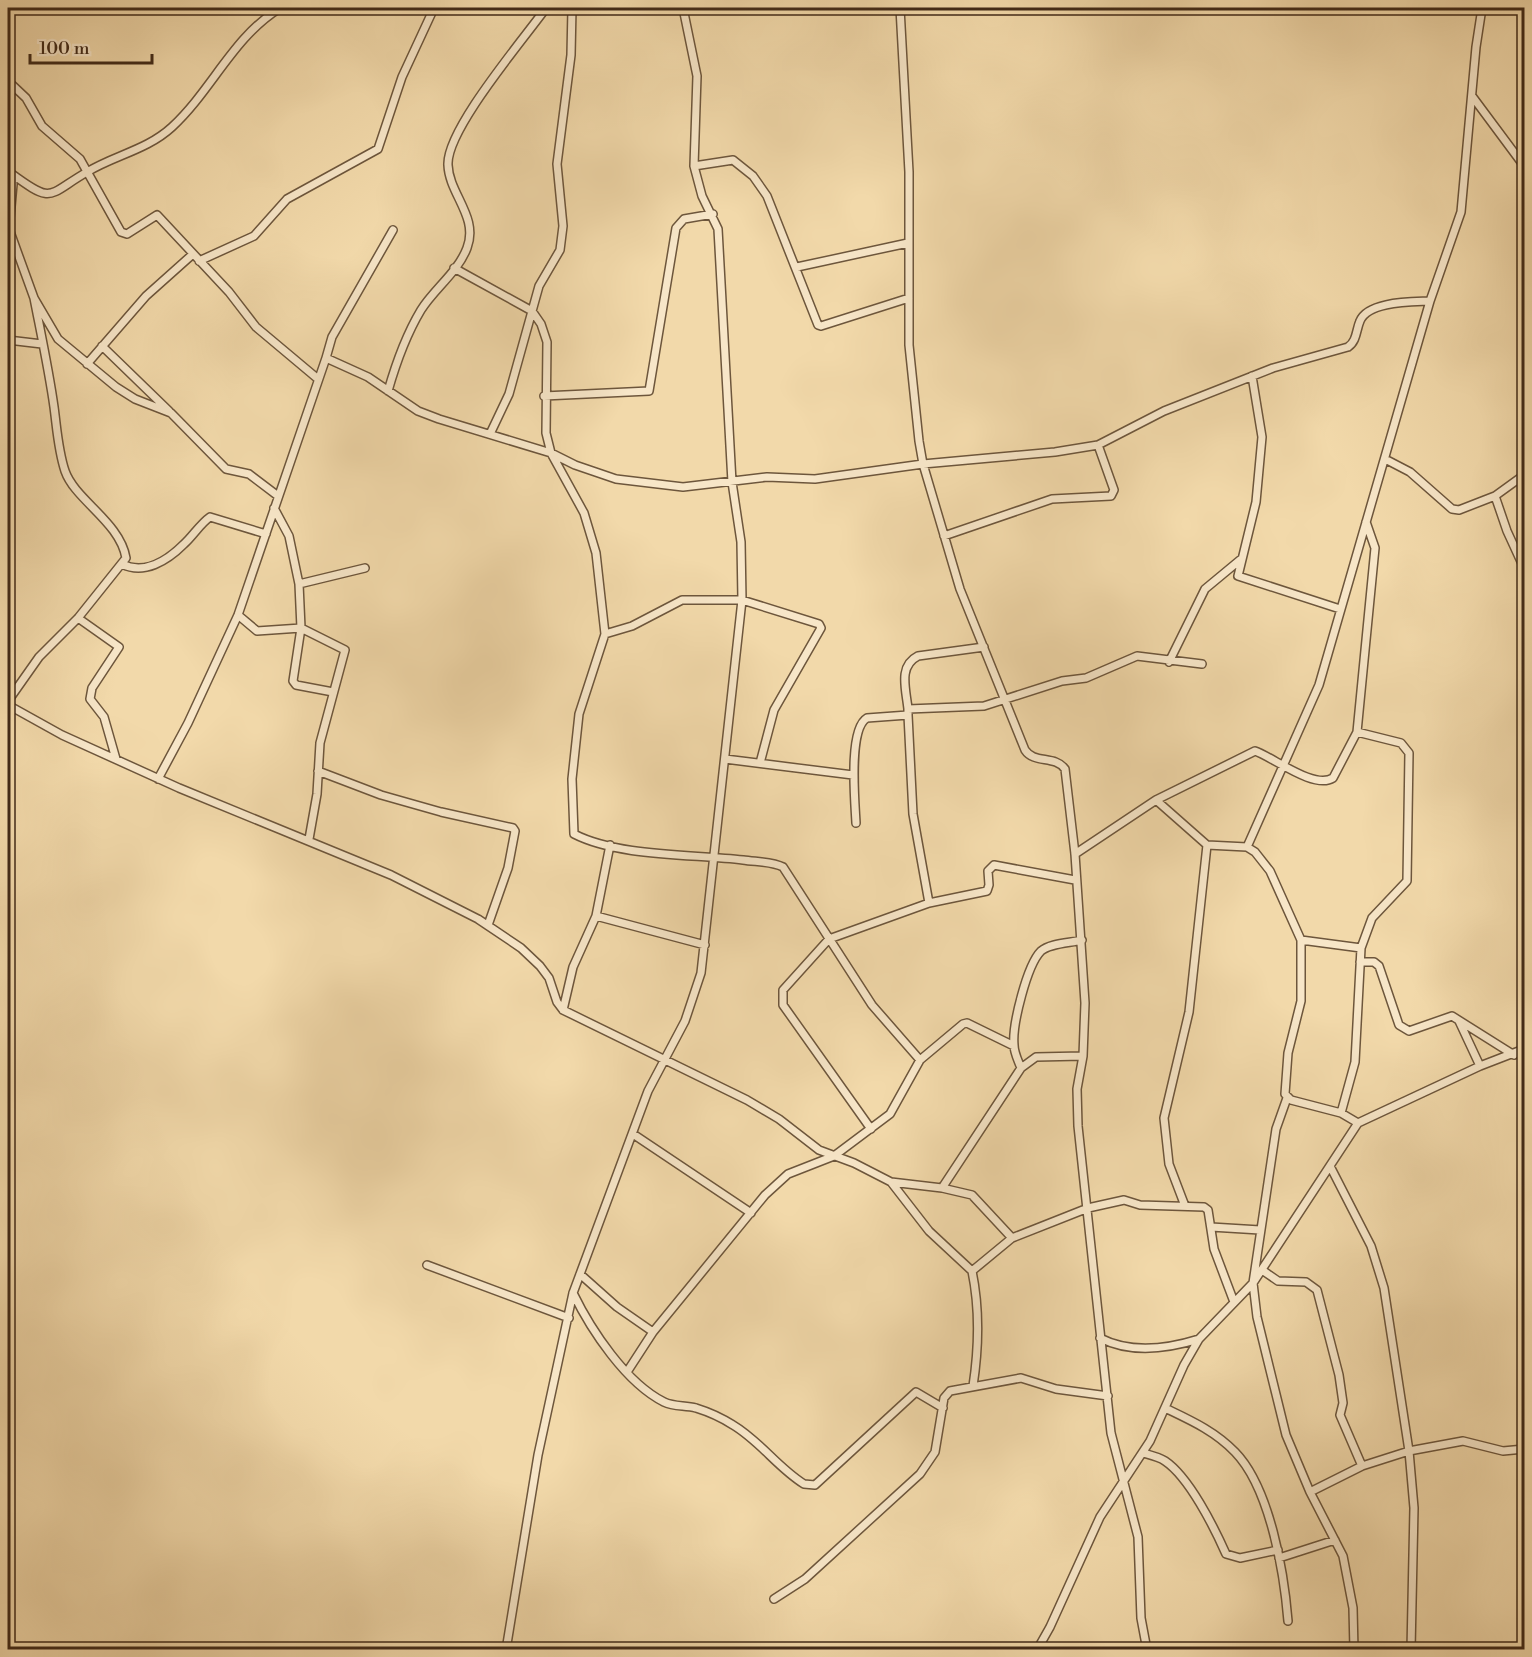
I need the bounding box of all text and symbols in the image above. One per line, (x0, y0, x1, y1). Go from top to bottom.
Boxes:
scale bar (30, 27, 152, 65)
text: 100 m (39, 37, 90, 60)

